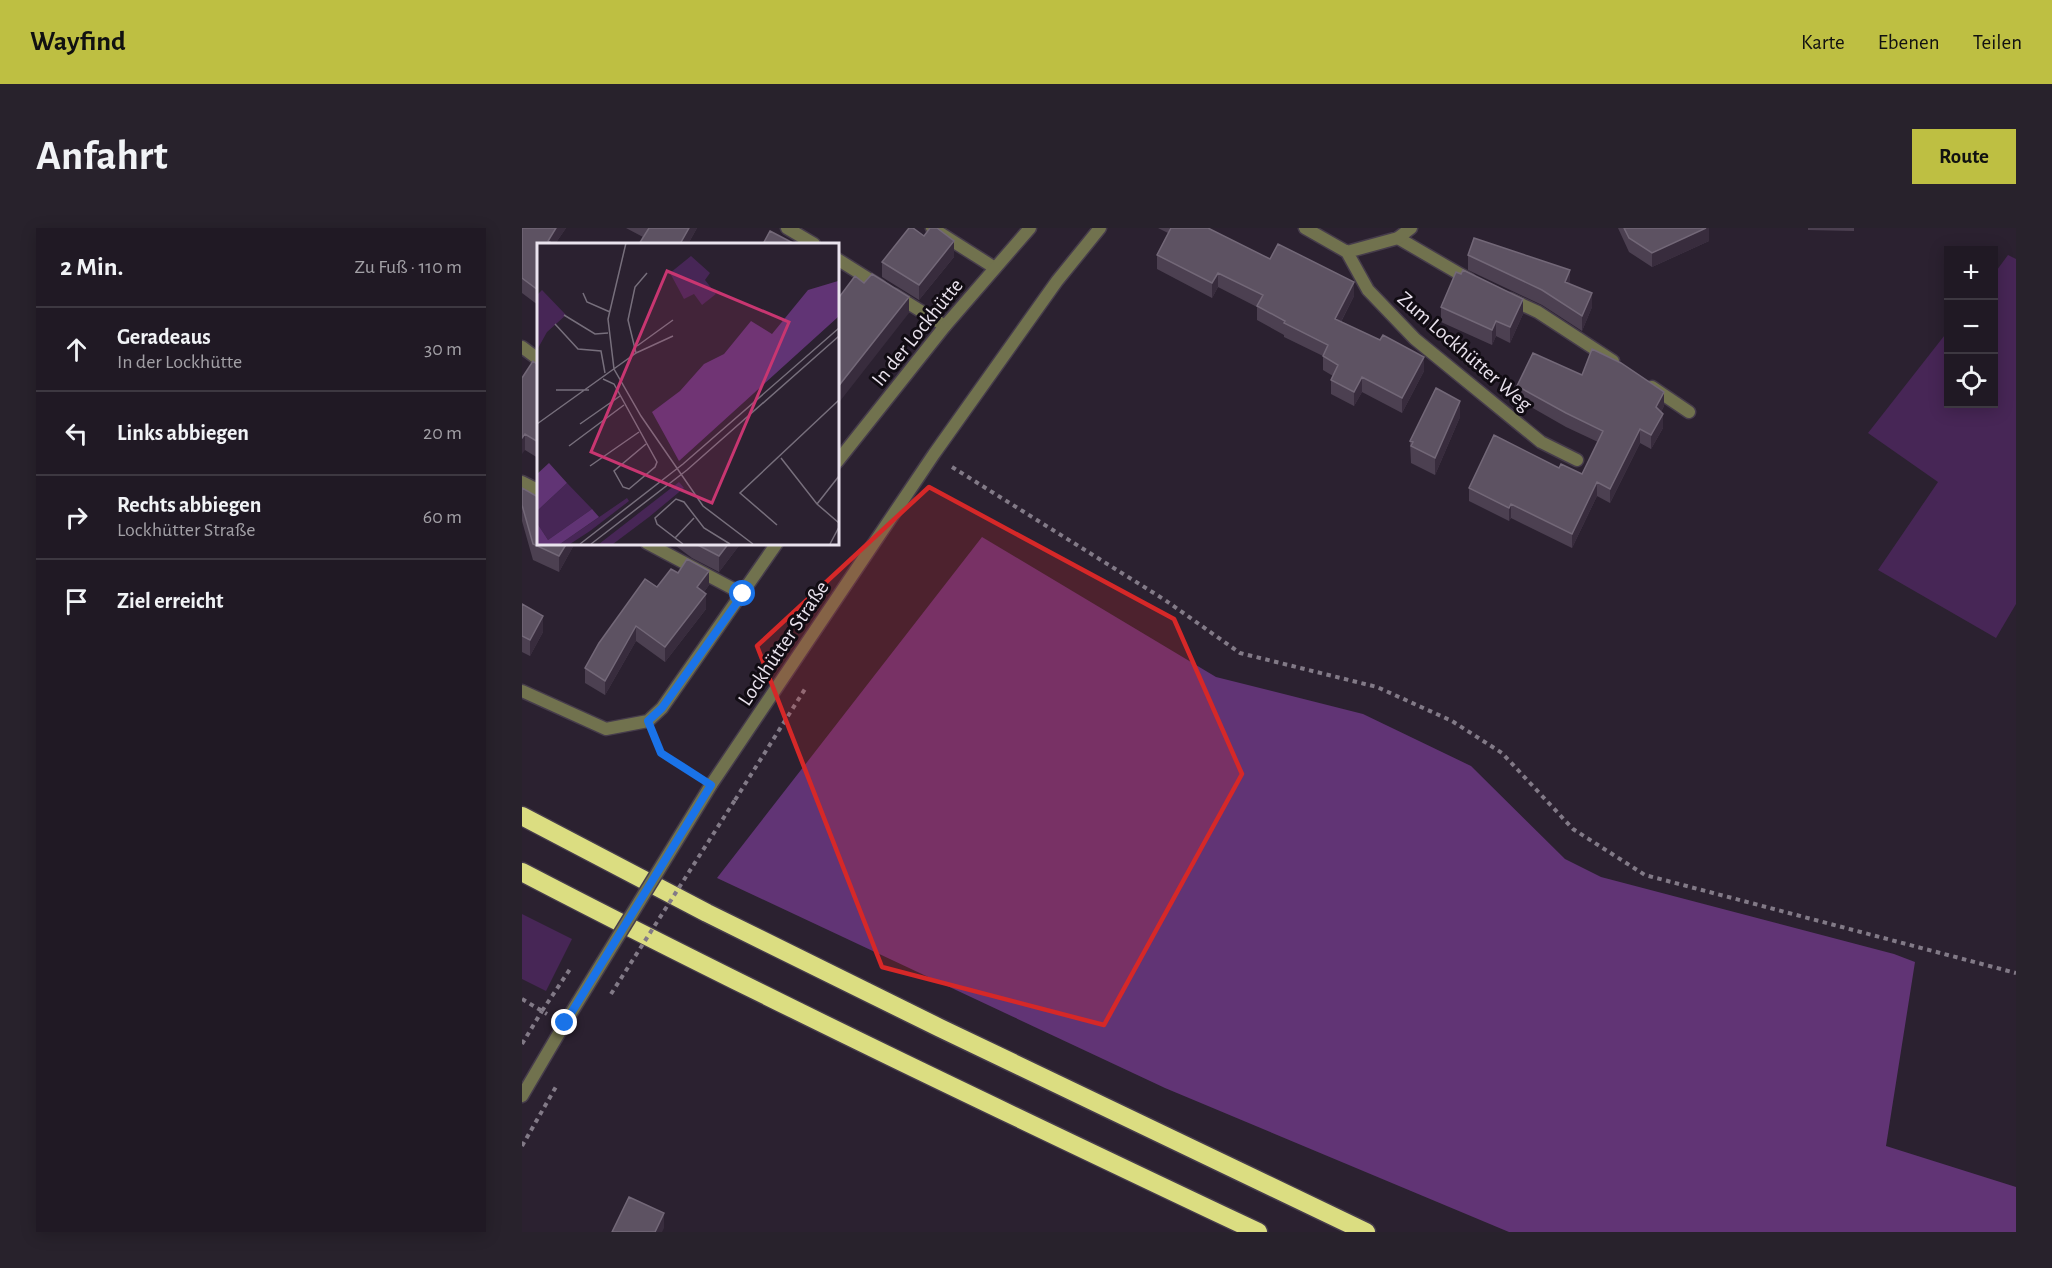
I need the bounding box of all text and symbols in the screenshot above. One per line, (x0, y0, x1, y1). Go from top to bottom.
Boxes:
text: Wayfind (30, 28, 126, 56)
text: Karte (1801, 32, 1845, 53)
text: Ebenen (1878, 32, 1940, 53)
text: Teilen (1973, 32, 2022, 53)
button: Route (1912, 129, 2016, 184)
text: Anfahrt (36, 135, 168, 177)
inset map (537, 243, 838, 544)
map controls (1944, 246, 1998, 408)
button: + (1944, 246, 1998, 300)
text: 2 Min. (60, 254, 123, 280)
text: Zu Fuß · 110 m (354, 257, 462, 277)
street label: In der Lockhütte (868, 275, 967, 390)
street label: Zum Lockhütter Weg (1394, 288, 1536, 416)
button: − (1944, 300, 1998, 354)
text: Geradeaus (117, 326, 211, 348)
icon: ahead (60, 333, 93, 366)
text: 30 m (424, 339, 462, 359)
text: In der Lockhütte (117, 352, 242, 372)
button: locate (1944, 354, 1998, 408)
icon: left (60, 417, 93, 450)
text: Links abbiegen (117, 422, 249, 444)
text: 20 m (423, 423, 462, 443)
text: Rechts abbiegen (117, 494, 261, 516)
icon: right (60, 501, 93, 534)
text: 60 m (423, 507, 462, 527)
text: Lockhütter Straße (117, 520, 255, 540)
street label: Lockhütter Straße (734, 577, 833, 709)
route start (729, 580, 755, 606)
icon: arrive (60, 585, 93, 618)
text: Ziel erreicht (117, 590, 224, 612)
route end (551, 1009, 577, 1035)

